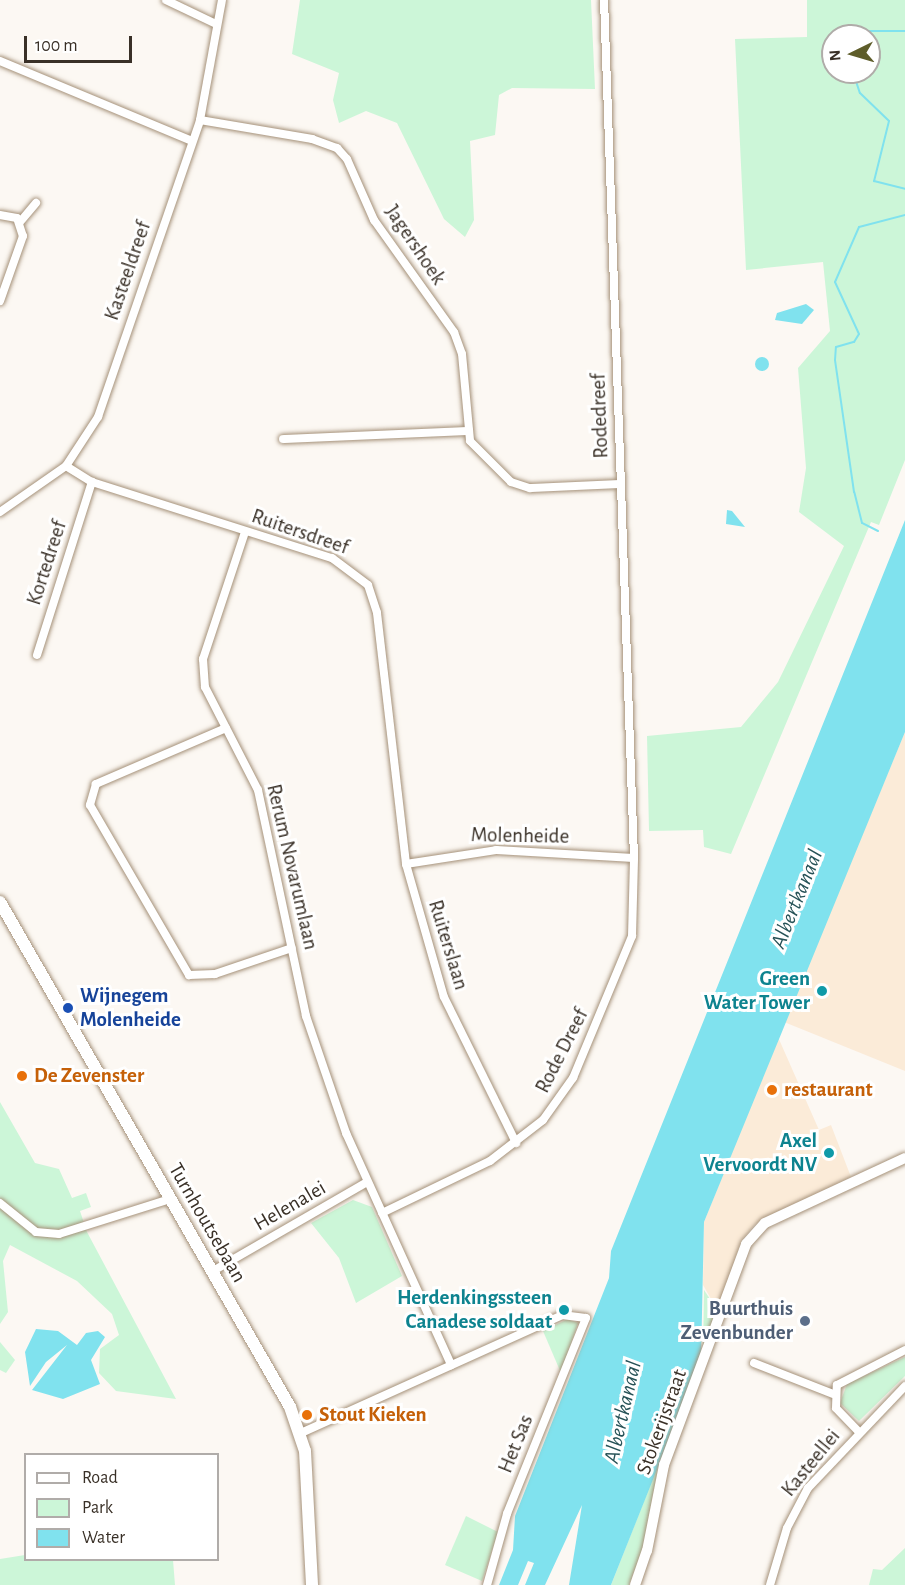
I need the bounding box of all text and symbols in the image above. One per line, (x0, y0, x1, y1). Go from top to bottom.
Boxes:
scale bar (27, 24, 135, 62)
north arrow (821, 24, 881, 84)
text: 100 m (35, 37, 78, 55)
text: N (827, 49, 844, 62)
street label: Jagershoek (379, 200, 451, 290)
street label: Kasteeldreef (99, 218, 157, 324)
street label: Rodedreef (586, 373, 614, 459)
street label: Ruitersdreef (248, 504, 352, 560)
street label: Kortedreef (22, 518, 72, 608)
street label: Rerum Novarumlaan (261, 782, 323, 952)
street label: Molenheide (471, 823, 569, 849)
water label: Albertkanaal (765, 846, 829, 952)
street label: Ruiterslaan (422, 897, 474, 993)
place label: Green Water Tower (704, 966, 810, 1016)
place label: Wijnegem Molenheide (80, 983, 181, 1033)
marker: Green Water Tower (815, 984, 829, 998)
marker: Wijnegem Molenheide (61, 1001, 75, 1015)
street label: Rode Dreef (530, 1005, 594, 1097)
place label: De Zevenster (34, 1063, 144, 1089)
marker: De Zevenster (15, 1069, 29, 1083)
place label: restaurant (784, 1077, 873, 1103)
marker: restaurant (765, 1083, 779, 1097)
place label: Axel Vervoordt NV (703, 1128, 817, 1178)
marker: Axel Vervoordt NV (822, 1146, 836, 1160)
street label: Turnhoutsebaan (163, 1159, 251, 1287)
street label: Helenalei (250, 1175, 330, 1237)
place label: Herdenkingssteen Canadese soldaat (397, 1285, 552, 1335)
place label: Buurthuis Zevenbunder (681, 1296, 793, 1346)
marker: Herdenkingssteen Canadese soldaat (557, 1303, 571, 1317)
marker: Buurthuis Zevenbunder (798, 1314, 812, 1328)
water label: Albertkanaal (598, 1358, 648, 1466)
street label: Stokerijstraat (631, 1366, 693, 1478)
place label: Stout Kieken (319, 1402, 427, 1428)
marker: Stout Kieken (300, 1408, 314, 1422)
street label: Het Sas (493, 1411, 539, 1477)
street label: Kasteellei (776, 1424, 846, 1502)
legend (24, 1453, 219, 1561)
text: Road (82, 1469, 118, 1487)
text: Park (82, 1499, 113, 1517)
text: Water (82, 1529, 125, 1547)

